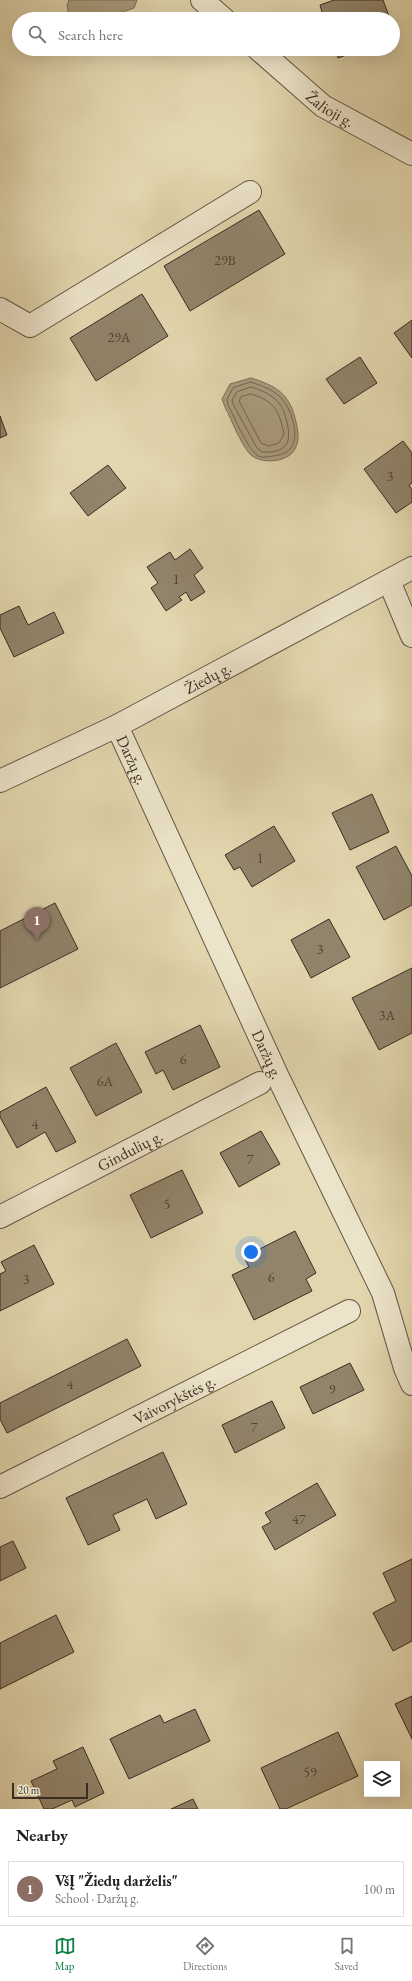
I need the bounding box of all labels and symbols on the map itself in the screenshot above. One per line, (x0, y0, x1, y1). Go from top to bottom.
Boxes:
street label: Žalioji g. (302, 86, 358, 131)
house number: 29B (214, 251, 236, 269)
house number: 29A (107, 328, 131, 346)
house number: 3 (387, 467, 394, 485)
house number: 1 (173, 570, 179, 588)
street label: Žiedų g. (181, 656, 235, 699)
street label: Daržų g. (112, 732, 153, 788)
house number: 1 (257, 849, 263, 867)
pin: 1 (24, 907, 50, 940)
house number: 3 (317, 940, 324, 958)
house number: 3A (379, 1006, 396, 1024)
street label: Daržų g. (247, 1026, 288, 1082)
house number: 6 (180, 1050, 187, 1068)
house number: 6A (97, 1072, 114, 1090)
house number: 4 (32, 1115, 39, 1133)
street label: Gindulių g. (94, 1125, 166, 1176)
house number: 7 (247, 1150, 254, 1168)
house number: 5 (164, 1195, 170, 1213)
your location (241, 1242, 261, 1262)
house number: 6 (268, 1268, 275, 1286)
house number: 3 (23, 1270, 30, 1288)
street label: Vaivorykštės g. (129, 1370, 219, 1429)
house number: 4 (67, 1375, 74, 1393)
house number: 9 (329, 1380, 336, 1398)
house number: 7 (251, 1418, 258, 1436)
house number: 47 (292, 1510, 306, 1528)
house number: 59 (303, 1763, 317, 1781)
scale bar (12, 1781, 88, 1800)

